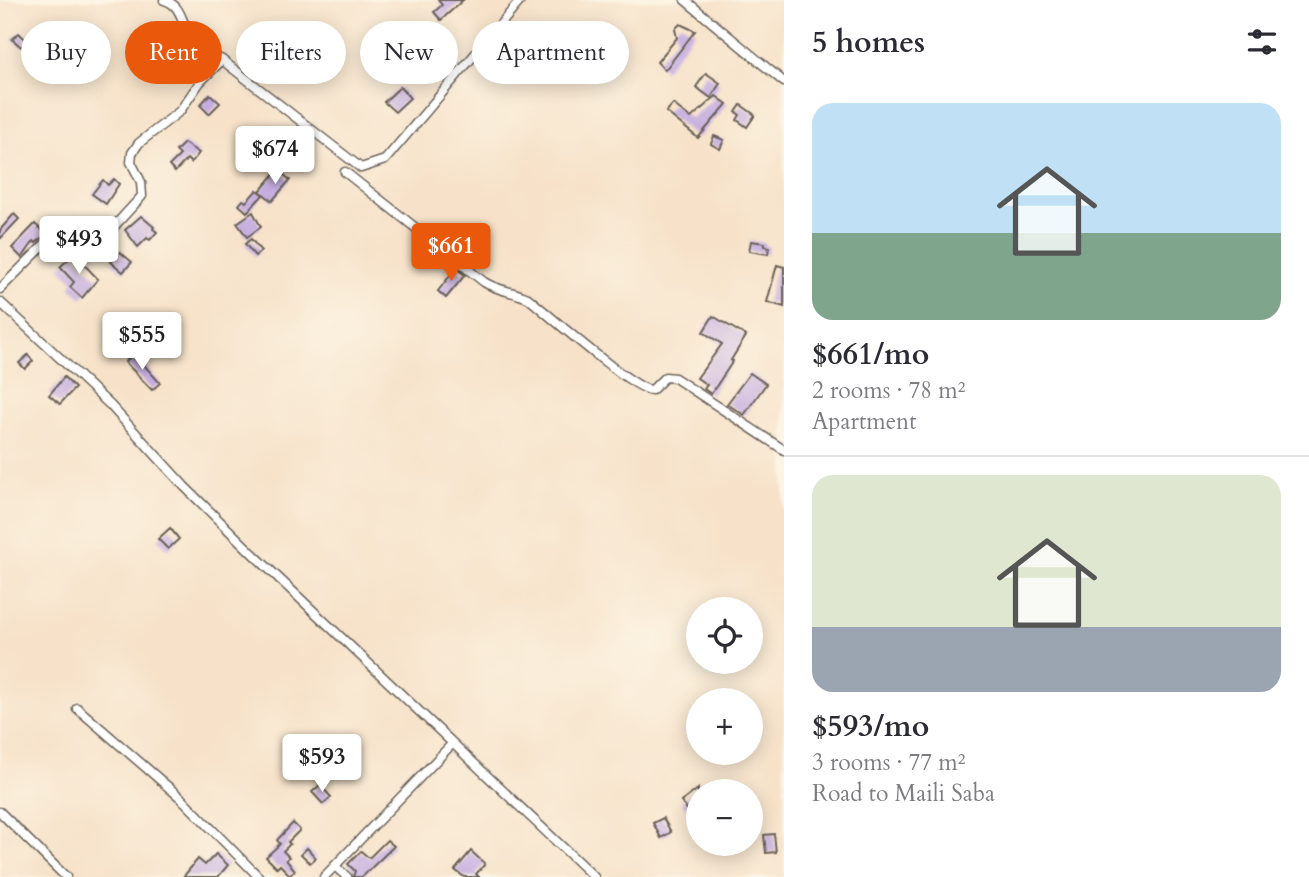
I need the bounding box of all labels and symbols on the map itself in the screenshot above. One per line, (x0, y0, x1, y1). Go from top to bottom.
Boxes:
pin: $674 (234, 127, 316, 186)
pin: $493 (38, 216, 120, 276)
pin: $661 (410, 224, 492, 283)
pin: $555 (101, 312, 183, 372)
pin: $593 (281, 734, 363, 794)

